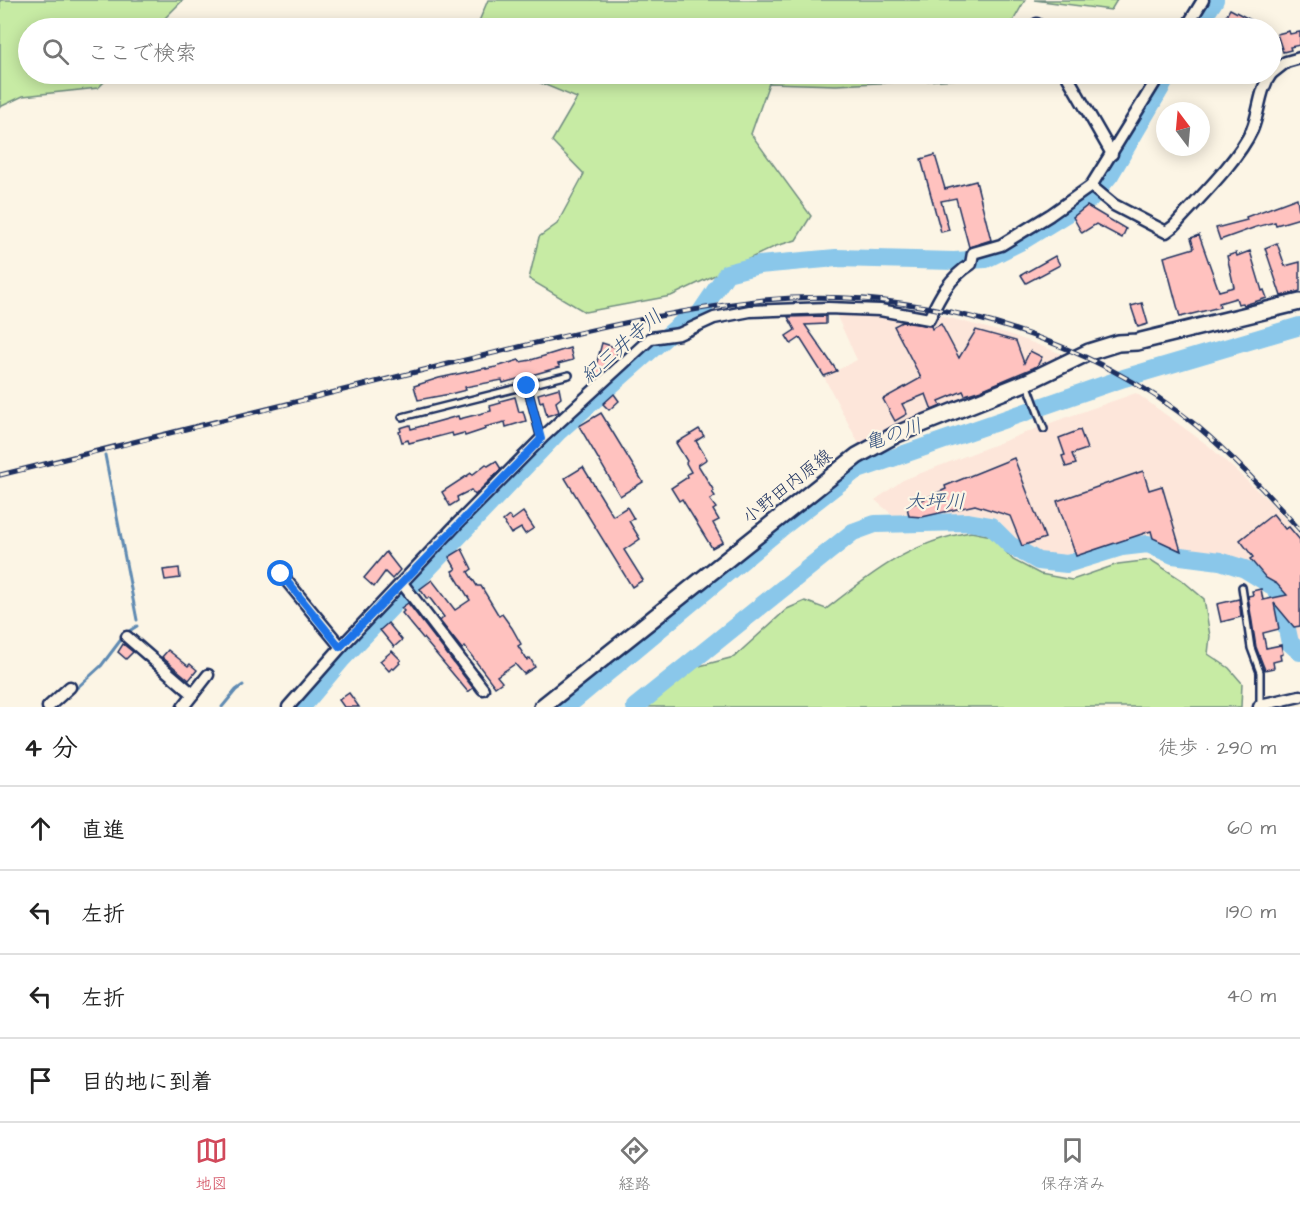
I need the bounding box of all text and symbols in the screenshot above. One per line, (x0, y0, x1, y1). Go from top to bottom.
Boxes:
search box (18, 18, 1282, 84)
icon: search (39, 35, 72, 68)
text: ここで検索 (87, 38, 197, 69)
north arrow (1156, 102, 1210, 156)
water label: 紀三井寺川 (575, 303, 669, 390)
route end (513, 372, 539, 398)
water label: 亀の川 (860, 412, 926, 458)
street label: 小野田内原線 (737, 443, 838, 529)
water label: 大坪川 (905, 488, 965, 516)
route start (267, 560, 293, 586)
text: 4 分 (24, 730, 78, 766)
text: 徒歩 · 290 m (1158, 734, 1276, 762)
icon: ahead (24, 812, 57, 845)
text: 60 m (1227, 814, 1276, 842)
text: 直進 (81, 815, 125, 846)
icon: left (24, 896, 57, 929)
text: 190 m (1226, 898, 1276, 926)
text: 左折 (81, 899, 125, 930)
icon: left (24, 980, 57, 1013)
text: 40 m (1226, 982, 1276, 1010)
text: 左折 (81, 983, 125, 1014)
icon: arrive (24, 1064, 57, 1097)
text: 目的地に到着 (81, 1067, 213, 1098)
tab: 地図 (195, 1134, 228, 1195)
tab: 経路 (618, 1134, 651, 1195)
tab: 保存済み (1041, 1134, 1105, 1195)

